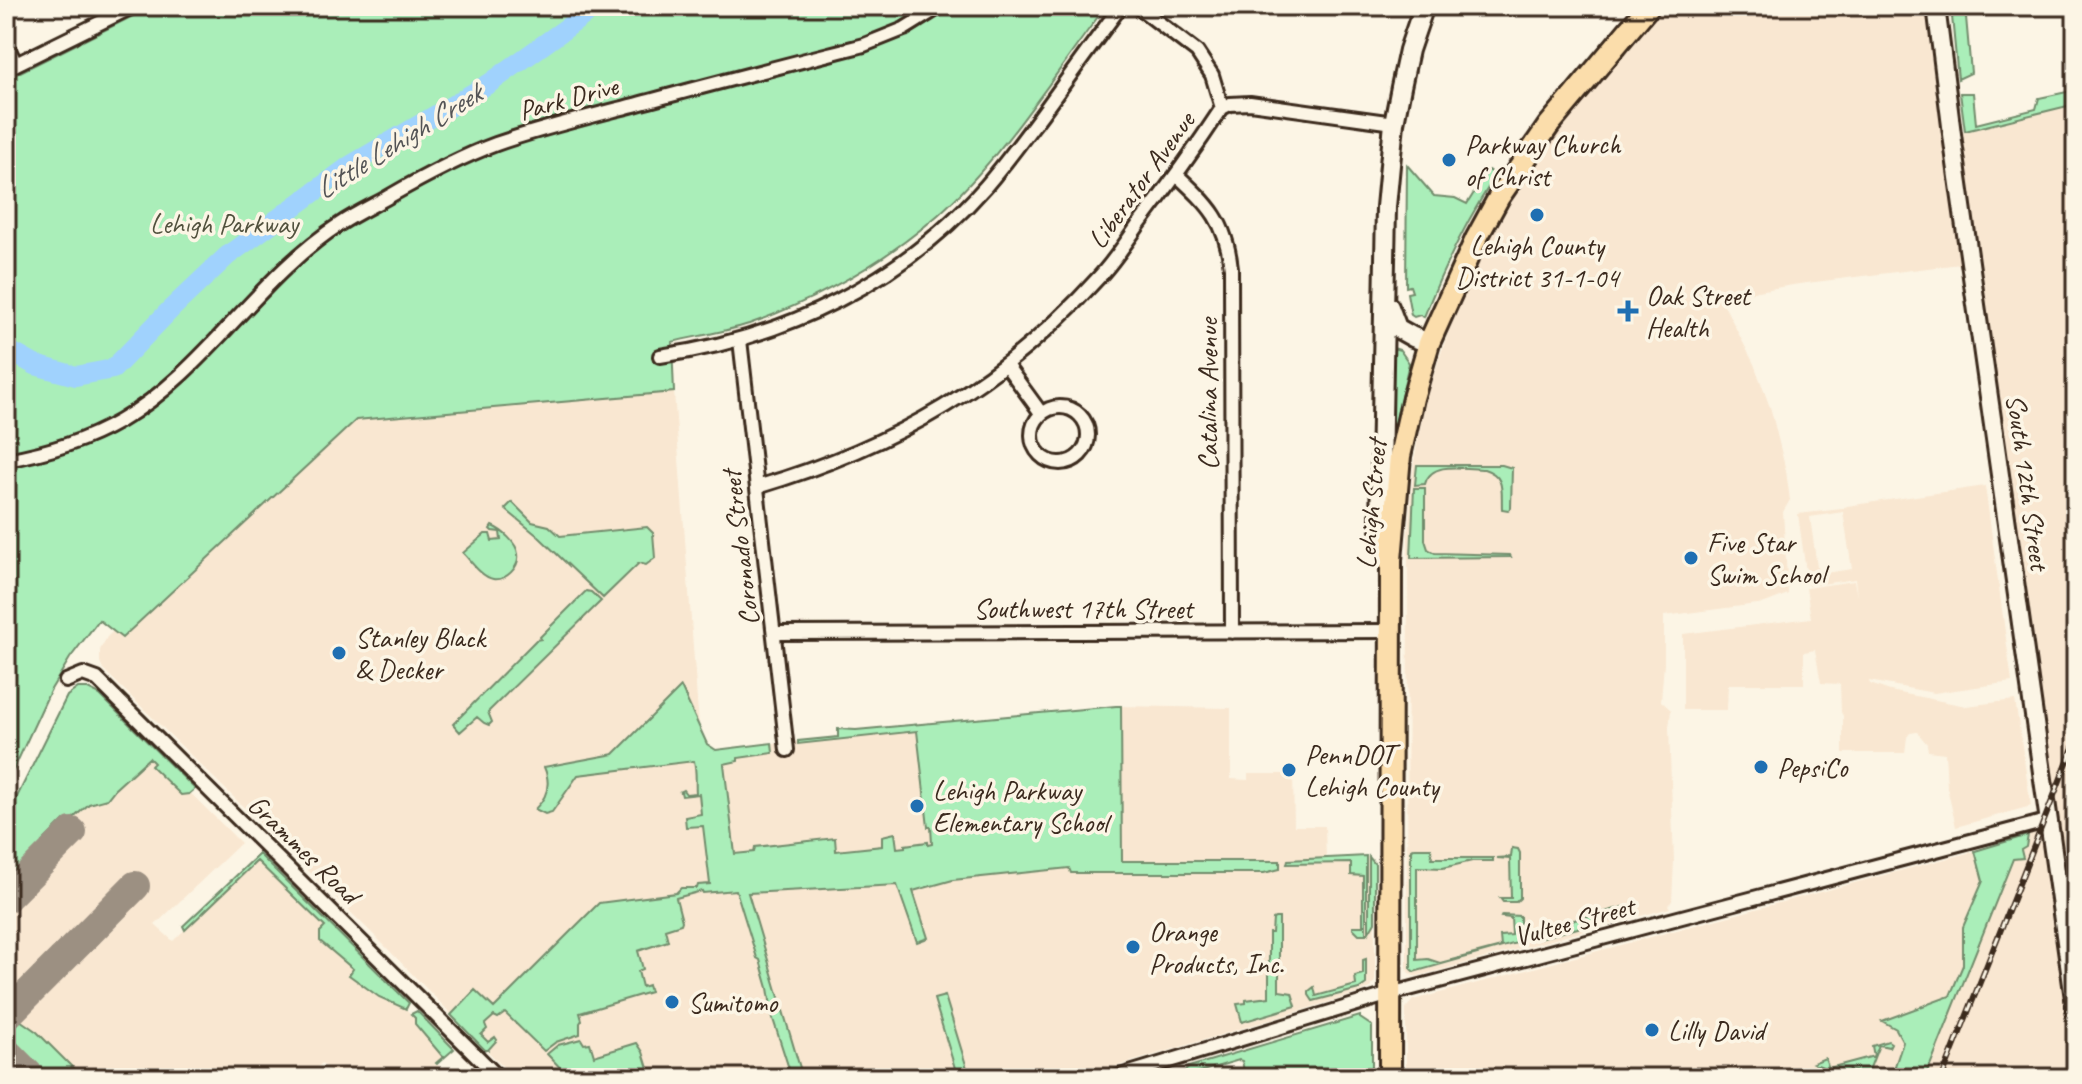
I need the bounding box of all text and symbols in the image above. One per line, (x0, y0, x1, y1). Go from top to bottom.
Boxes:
street label: Park Drive (515, 68, 623, 128)
water label: Little Lehigh Creek (308, 72, 493, 207)
street label: Liberator Avenue (1080, 103, 1204, 255)
place label: Parkway Church of Christ (1465, 127, 1622, 194)
marker: Parkway Church of Christ (1440, 151, 1458, 169)
park label: Lehigh Parkway (150, 206, 300, 241)
marker: Lehigh County District 31-1-04 (1528, 206, 1546, 224)
place label: Lehigh County District 31-1-04 (1455, 228, 1621, 295)
place label: Oak Street Health (1646, 278, 1752, 345)
marker: Oak Street Health (1617, 300, 1639, 322)
street label: Catalina Avenue (1190, 316, 1225, 470)
street label: South 12th Street (1998, 392, 2058, 575)
street label: Lehigh Street (1348, 434, 1394, 570)
street label: Coronado Street (713, 465, 767, 627)
place label: Five Star Swim School (1707, 525, 1830, 592)
marker: Five Star Swim School (1682, 549, 1700, 567)
street label: Southwest 17th Street (973, 591, 1195, 626)
place label: Stanley Black & Decker (355, 620, 488, 687)
marker: Stanley Black & Decker (330, 644, 348, 662)
place label: PennDOT Lehigh County (1305, 737, 1441, 804)
place label: PepsiCo (1777, 750, 1849, 785)
marker: PepsiCo (1752, 758, 1770, 776)
marker: PennDOT Lehigh County (1280, 761, 1298, 779)
place label: Lehigh Parkway Elementary School (933, 773, 1113, 840)
street label: Grammes Road (241, 787, 370, 914)
marker: Lehigh Parkway Elementary School (908, 797, 926, 815)
street label: Vultee Street (1510, 887, 1641, 954)
place label: Orange Products, Inc. (1149, 914, 1284, 981)
marker: Orange Products, Inc. (1124, 938, 1142, 956)
place label: Sumitomo (688, 985, 779, 1020)
marker: Sumitomo (663, 993, 681, 1011)
place label: Lilly David (1668, 1013, 1768, 1048)
marker: Lilly David (1643, 1021, 1661, 1039)

